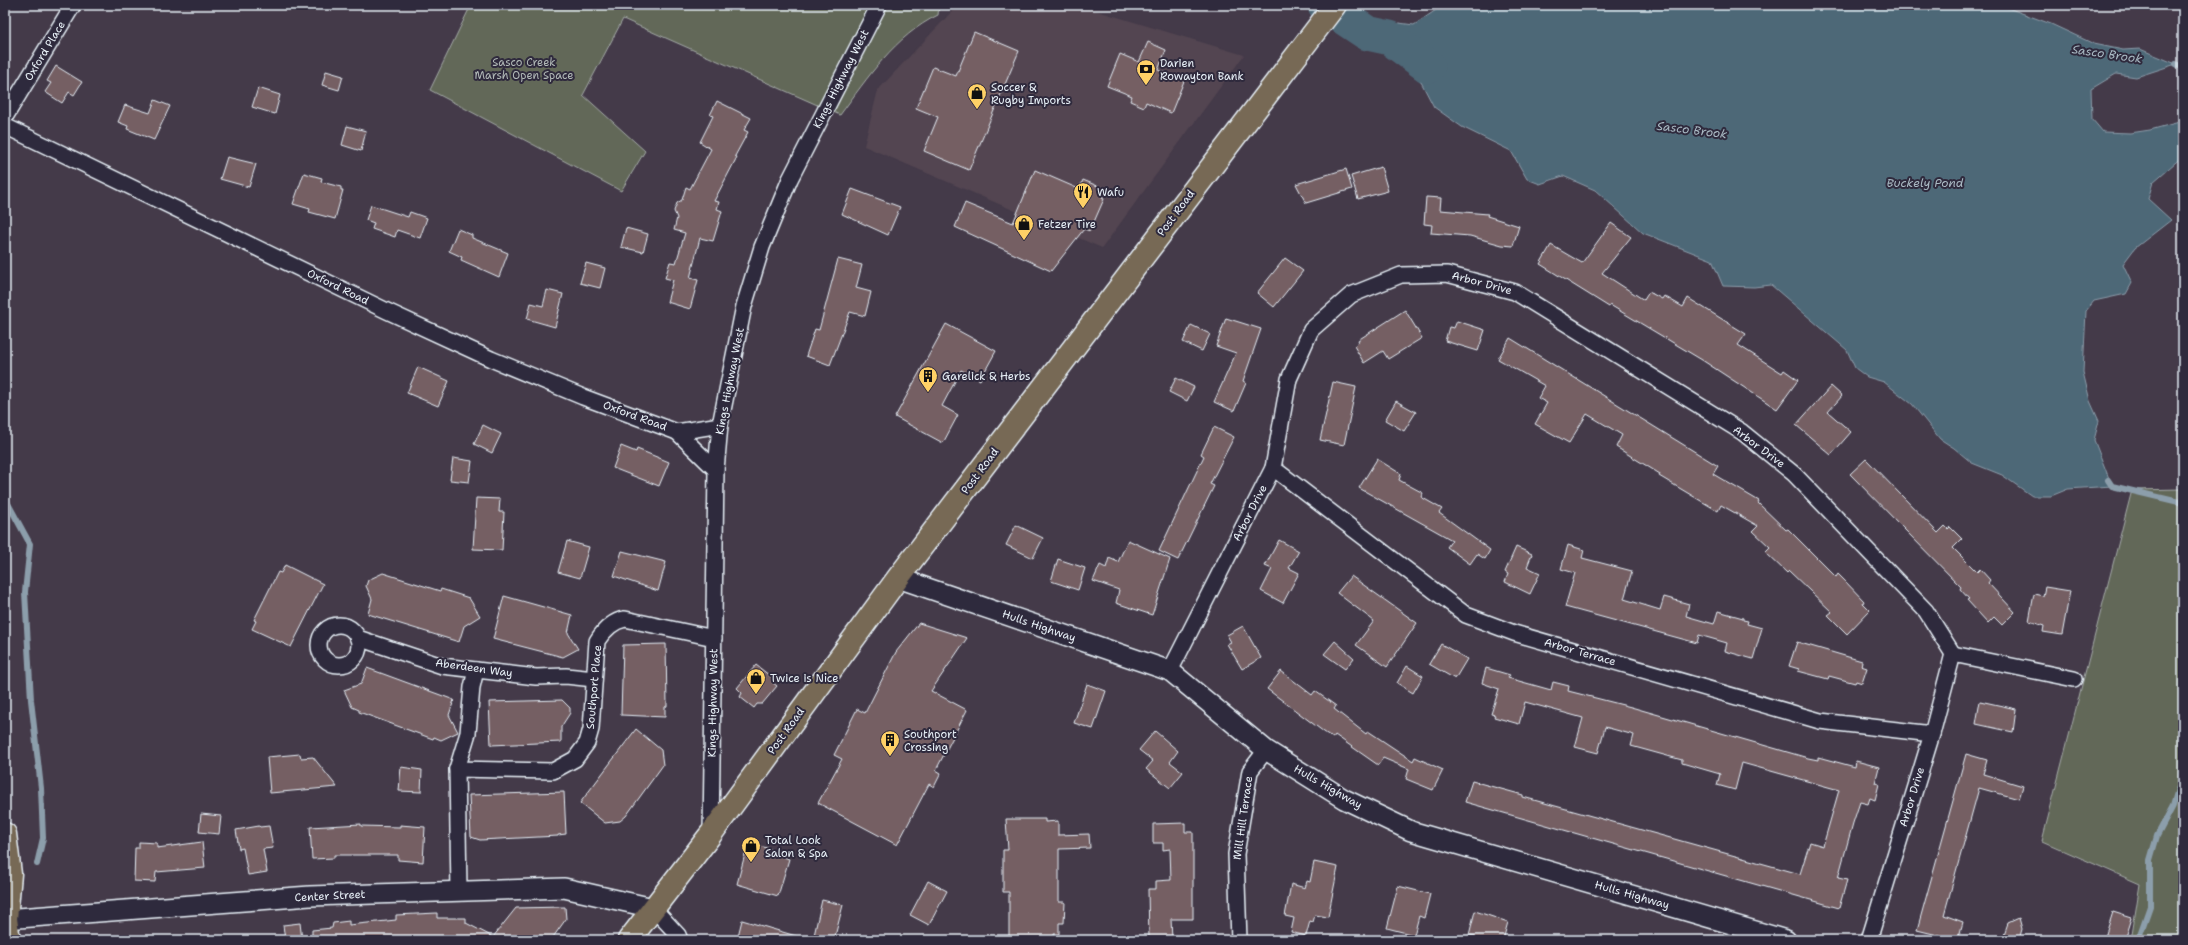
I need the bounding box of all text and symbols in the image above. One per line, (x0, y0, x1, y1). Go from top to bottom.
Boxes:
street label: Oxford Place (21, 18, 69, 84)
street label: Kings Highway West (810, 27, 873, 131)
water label: Sasco Brook (2071, 41, 2143, 67)
park label: Sasco Creek Marsh Open Space (474, 55, 574, 83)
place label: Darien Rowayton Bank (1160, 56, 1244, 84)
bank icon: Darien Rowayton Bank (1135, 58, 1157, 86)
place label: Soccer & Rugby Imports (991, 80, 1071, 108)
shop icon: Soccer & Rugby Imports (966, 82, 988, 110)
water label: Sasco Brook (1656, 118, 1728, 142)
water label: Buckely Pond (1886, 175, 1964, 191)
restaurant icon: Wafu (1072, 181, 1094, 209)
place label: Wafu (1097, 185, 1124, 200)
street label: Post Road (1154, 187, 1198, 239)
shop icon: Fetzer Tire (1013, 213, 1035, 241)
place label: Fetzer Tire (1038, 217, 1096, 232)
street label: Oxford Road (305, 266, 371, 308)
street label: Arbor Drive (1450, 268, 1514, 298)
street label: Kings Highway West (712, 326, 748, 436)
building icon: Garelick & Herbs (917, 365, 939, 393)
place label: Garelick & Herbs (942, 369, 1031, 384)
street label: Oxford Road (601, 397, 669, 435)
street label: Arbor Drive (1730, 422, 1788, 472)
street label: Post Road (958, 445, 1002, 497)
street label: Arbor Drive (1229, 482, 1271, 544)
street label: Hulls Highway (1000, 606, 1078, 646)
street label: Arbor Terrace (1542, 635, 1618, 669)
street label: Southport Place (583, 644, 605, 730)
street label: Kings Highway West (705, 648, 721, 758)
street label: Aberdeen Way (434, 655, 514, 681)
shop icon: Twice is Nice (745, 667, 767, 695)
place label: Twice is Nice (770, 671, 838, 686)
street label: Post Road (764, 705, 808, 757)
place label: Southport Crossing (904, 727, 957, 755)
building icon: Southport Crossing (879, 729, 901, 757)
street label: Hulls Highway (1291, 761, 1365, 813)
street label: Arbor Drive (1896, 765, 1928, 829)
street label: Mill Hill Terrace (1230, 775, 1256, 861)
place label: Total Look Salon & Spa (765, 833, 828, 861)
shop icon: Total Look Salon & Spa (740, 835, 762, 863)
street label: Hulls Highway (1593, 877, 1671, 913)
street label: Center Street (294, 887, 366, 905)

